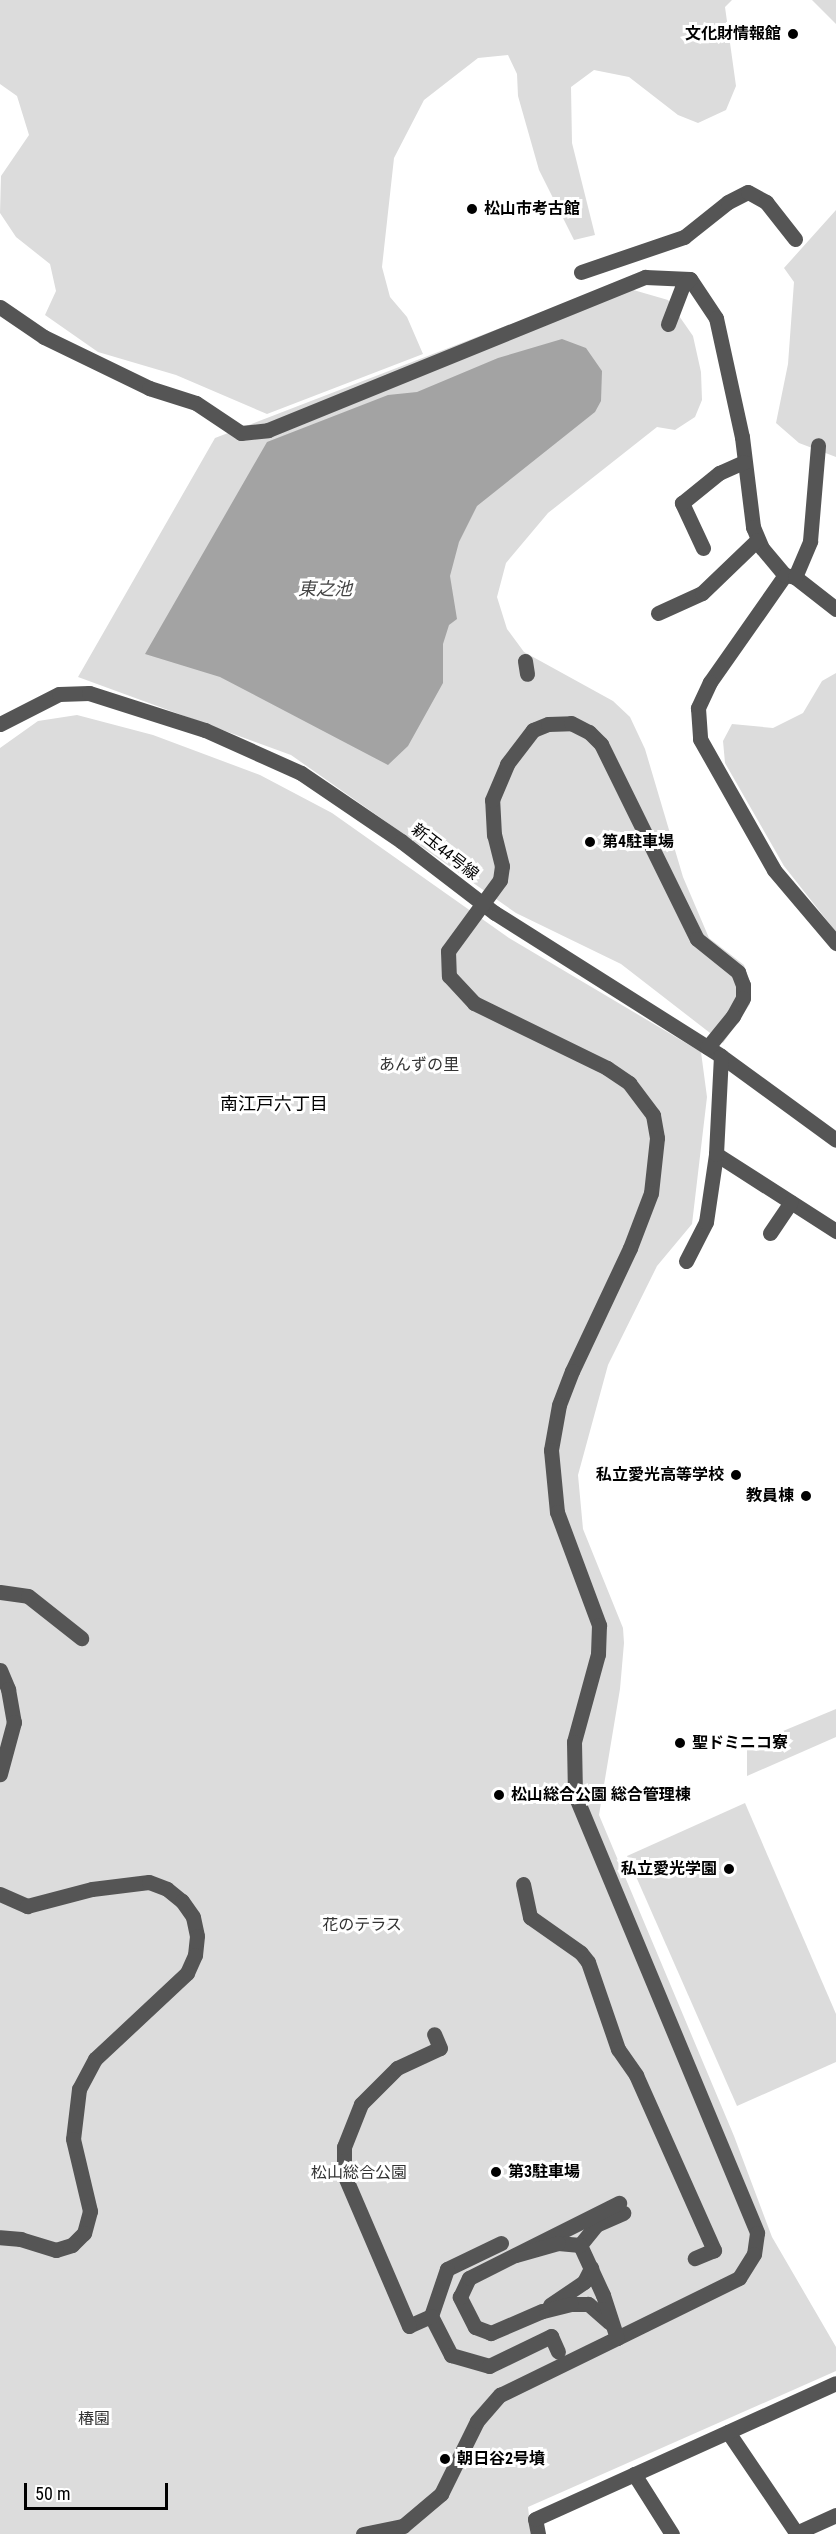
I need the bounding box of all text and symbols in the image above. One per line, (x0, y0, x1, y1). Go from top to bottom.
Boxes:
place label: 文化財情報館 (685, 24, 781, 44)
marker: 文化財情報館 (786, 27, 800, 41)
place label: 松山市考古館 (484, 199, 580, 219)
marker: 松山市考古館 (465, 202, 479, 216)
water label: 東之池 (298, 578, 352, 600)
street label: 新玉44号線 (408, 820, 482, 884)
place label: 第4駐車場 (602, 832, 674, 852)
marker: 第4駐車場 (583, 835, 597, 849)
park label: あんずの里 (379, 1055, 459, 1075)
district label: 南江戸六丁目 (220, 1093, 328, 1115)
place label: 私立愛光高等学校 (596, 1465, 724, 1485)
marker: 私立愛光高等学校 (729, 1468, 743, 1482)
place label: 教員棟 (746, 1486, 794, 1506)
marker: 教員棟 (799, 1489, 813, 1503)
place label: 聖ドミニコ寮 (692, 1733, 788, 1753)
marker: 聖ドミニコ寮 (673, 1736, 687, 1750)
place label: 松山総合公園 総合管理棟 (511, 1785, 691, 1805)
marker: 松山総合公園 総合管理棟 (492, 1788, 506, 1802)
place label: 私立愛光学園 (621, 1859, 717, 1879)
marker: 私立愛光学園 (722, 1862, 736, 1876)
park label: 花のテラス (322, 1915, 402, 1935)
place label: 第3駐車場 (508, 2162, 580, 2182)
park label: 松山総合公園 (311, 2163, 407, 2183)
marker: 第3駐車場 (489, 2165, 503, 2179)
park label: 椿園 (78, 2409, 110, 2429)
place label: 朝日谷2号墳 (457, 2449, 545, 2469)
marker: 朝日谷2号墳 (438, 2452, 452, 2466)
scale bar (27, 2471, 171, 2509)
text: 50 m (35, 2483, 70, 2504)

